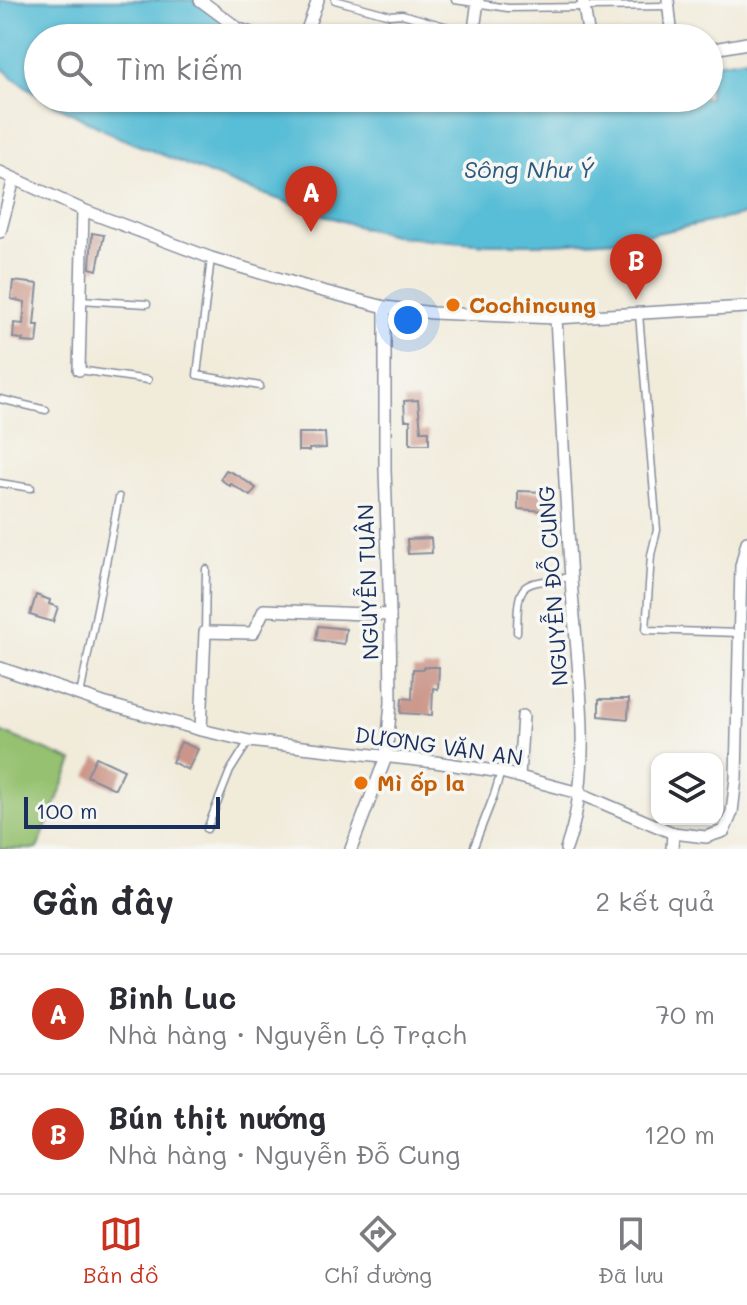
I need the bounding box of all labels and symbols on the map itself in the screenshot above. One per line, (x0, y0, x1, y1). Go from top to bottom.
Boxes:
water label: Sông Như Ý (464, 153, 594, 184)
pin: A (285, 166, 337, 232)
pin: B (610, 234, 662, 300)
place label: Cochincung (469, 290, 596, 319)
marker: Cochincung (444, 296, 462, 314)
your location (388, 300, 428, 340)
street label: NGUYỄN ĐỖ CUNG (531, 485, 574, 687)
street label: NGUYỄN TUÂN (350, 504, 385, 660)
street label: DƯƠNG VĂN AN (353, 719, 525, 772)
place label: Mì ốp la (377, 768, 465, 797)
marker: Mì ốp la (352, 774, 370, 792)
scale bar (24, 793, 220, 829)

